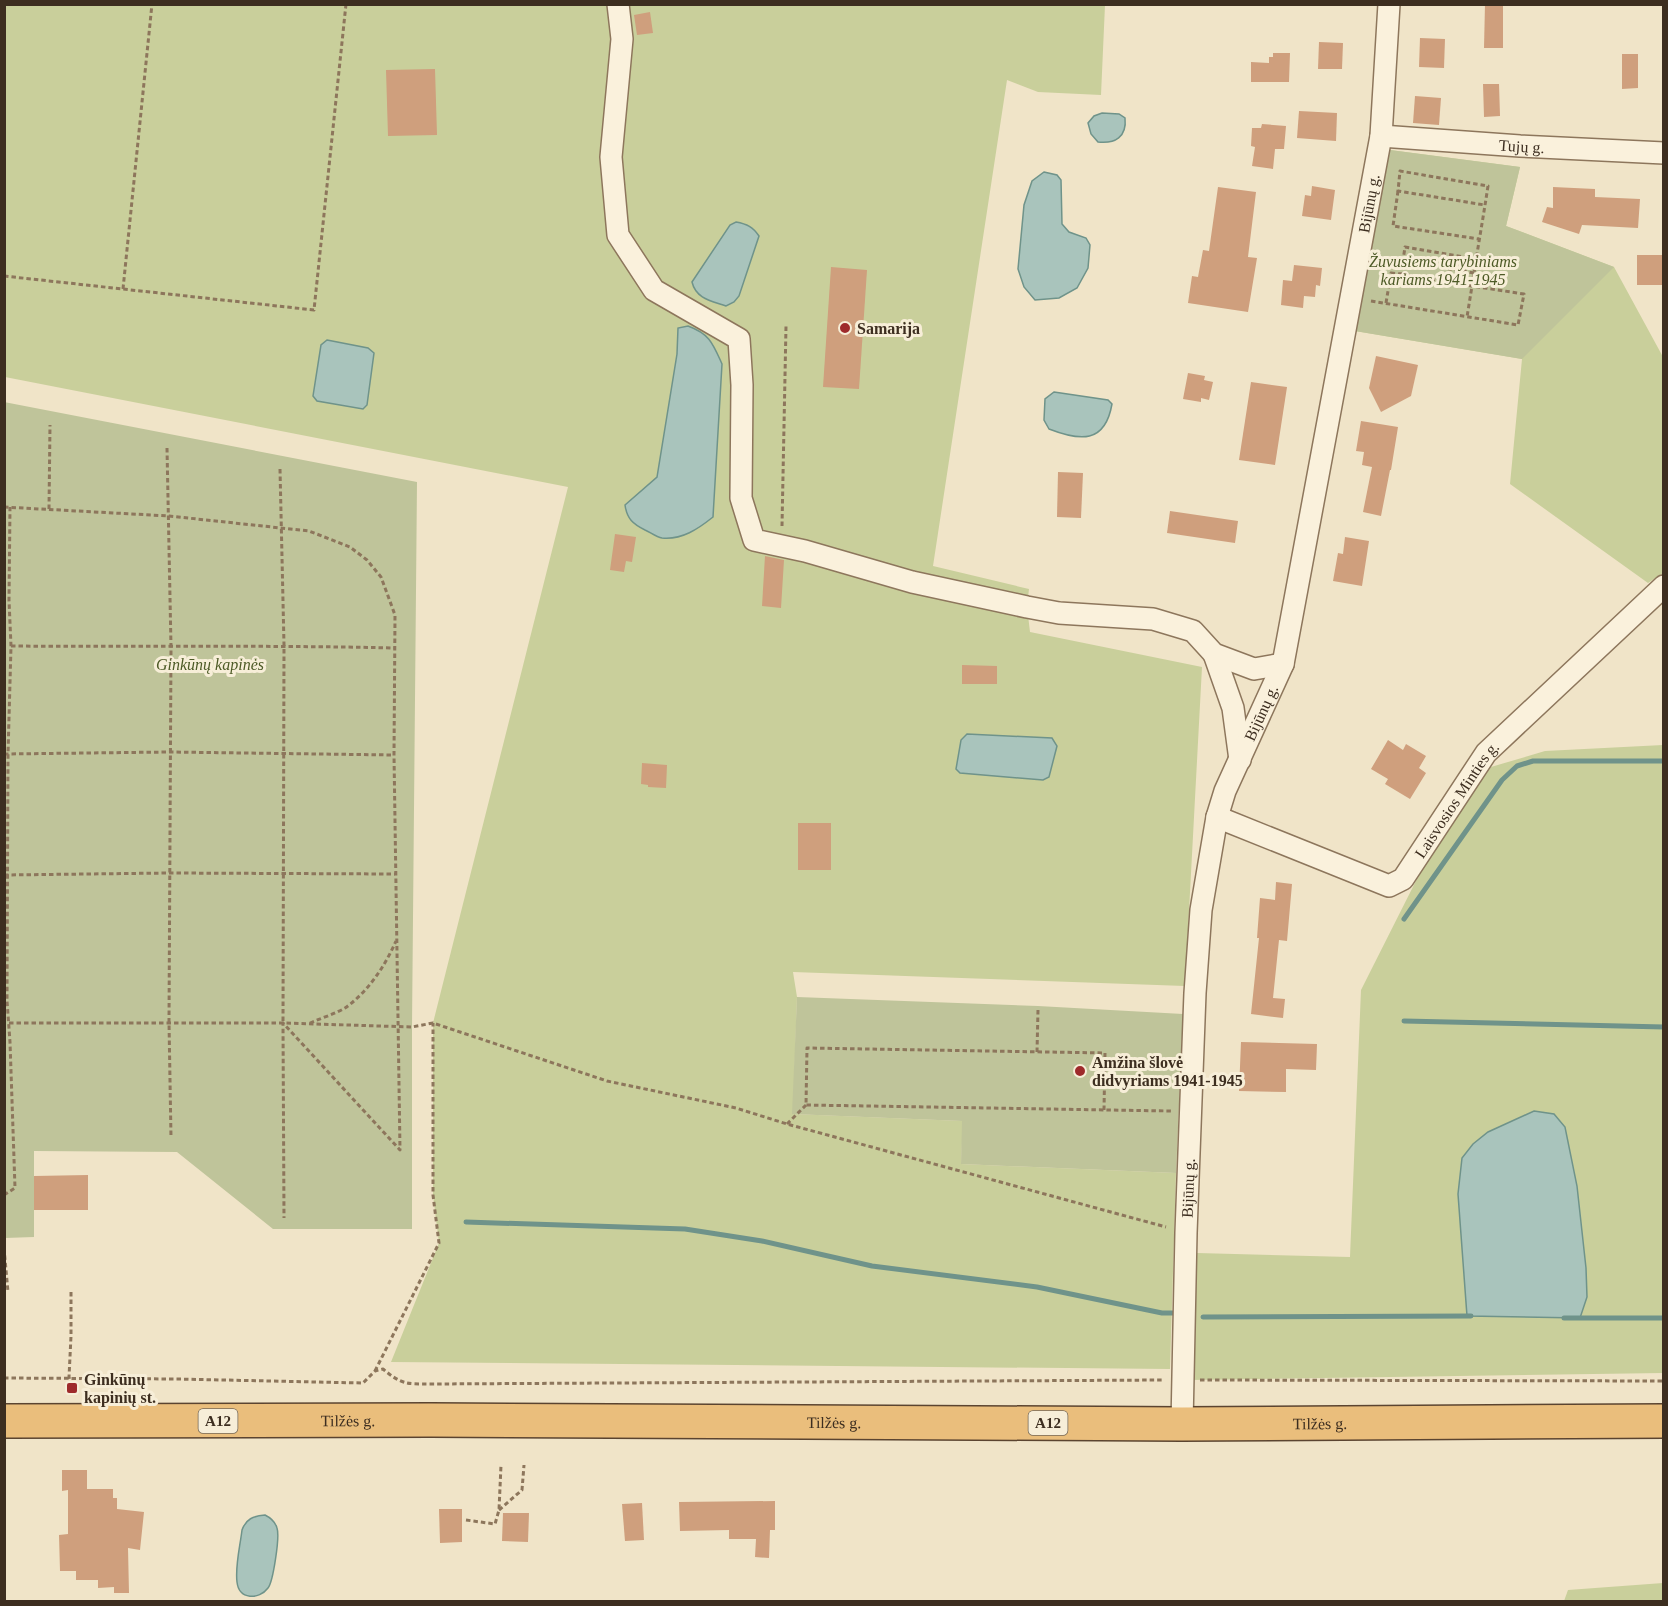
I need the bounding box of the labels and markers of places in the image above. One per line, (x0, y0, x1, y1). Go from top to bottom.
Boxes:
place label: Samarija (857, 320, 920, 338)
marker: Samarija (838, 321, 852, 335)
place label: Amžina šlovė didvyriams 1941-1945 (1092, 1054, 1243, 1090)
marker: Amžina šlovė didvyriams 1941-1945 (1073, 1064, 1087, 1078)
place label: Ginkūnų kapinių st. (84, 1371, 156, 1407)
marker: Ginkūnų kapinių st. (65, 1381, 79, 1395)

